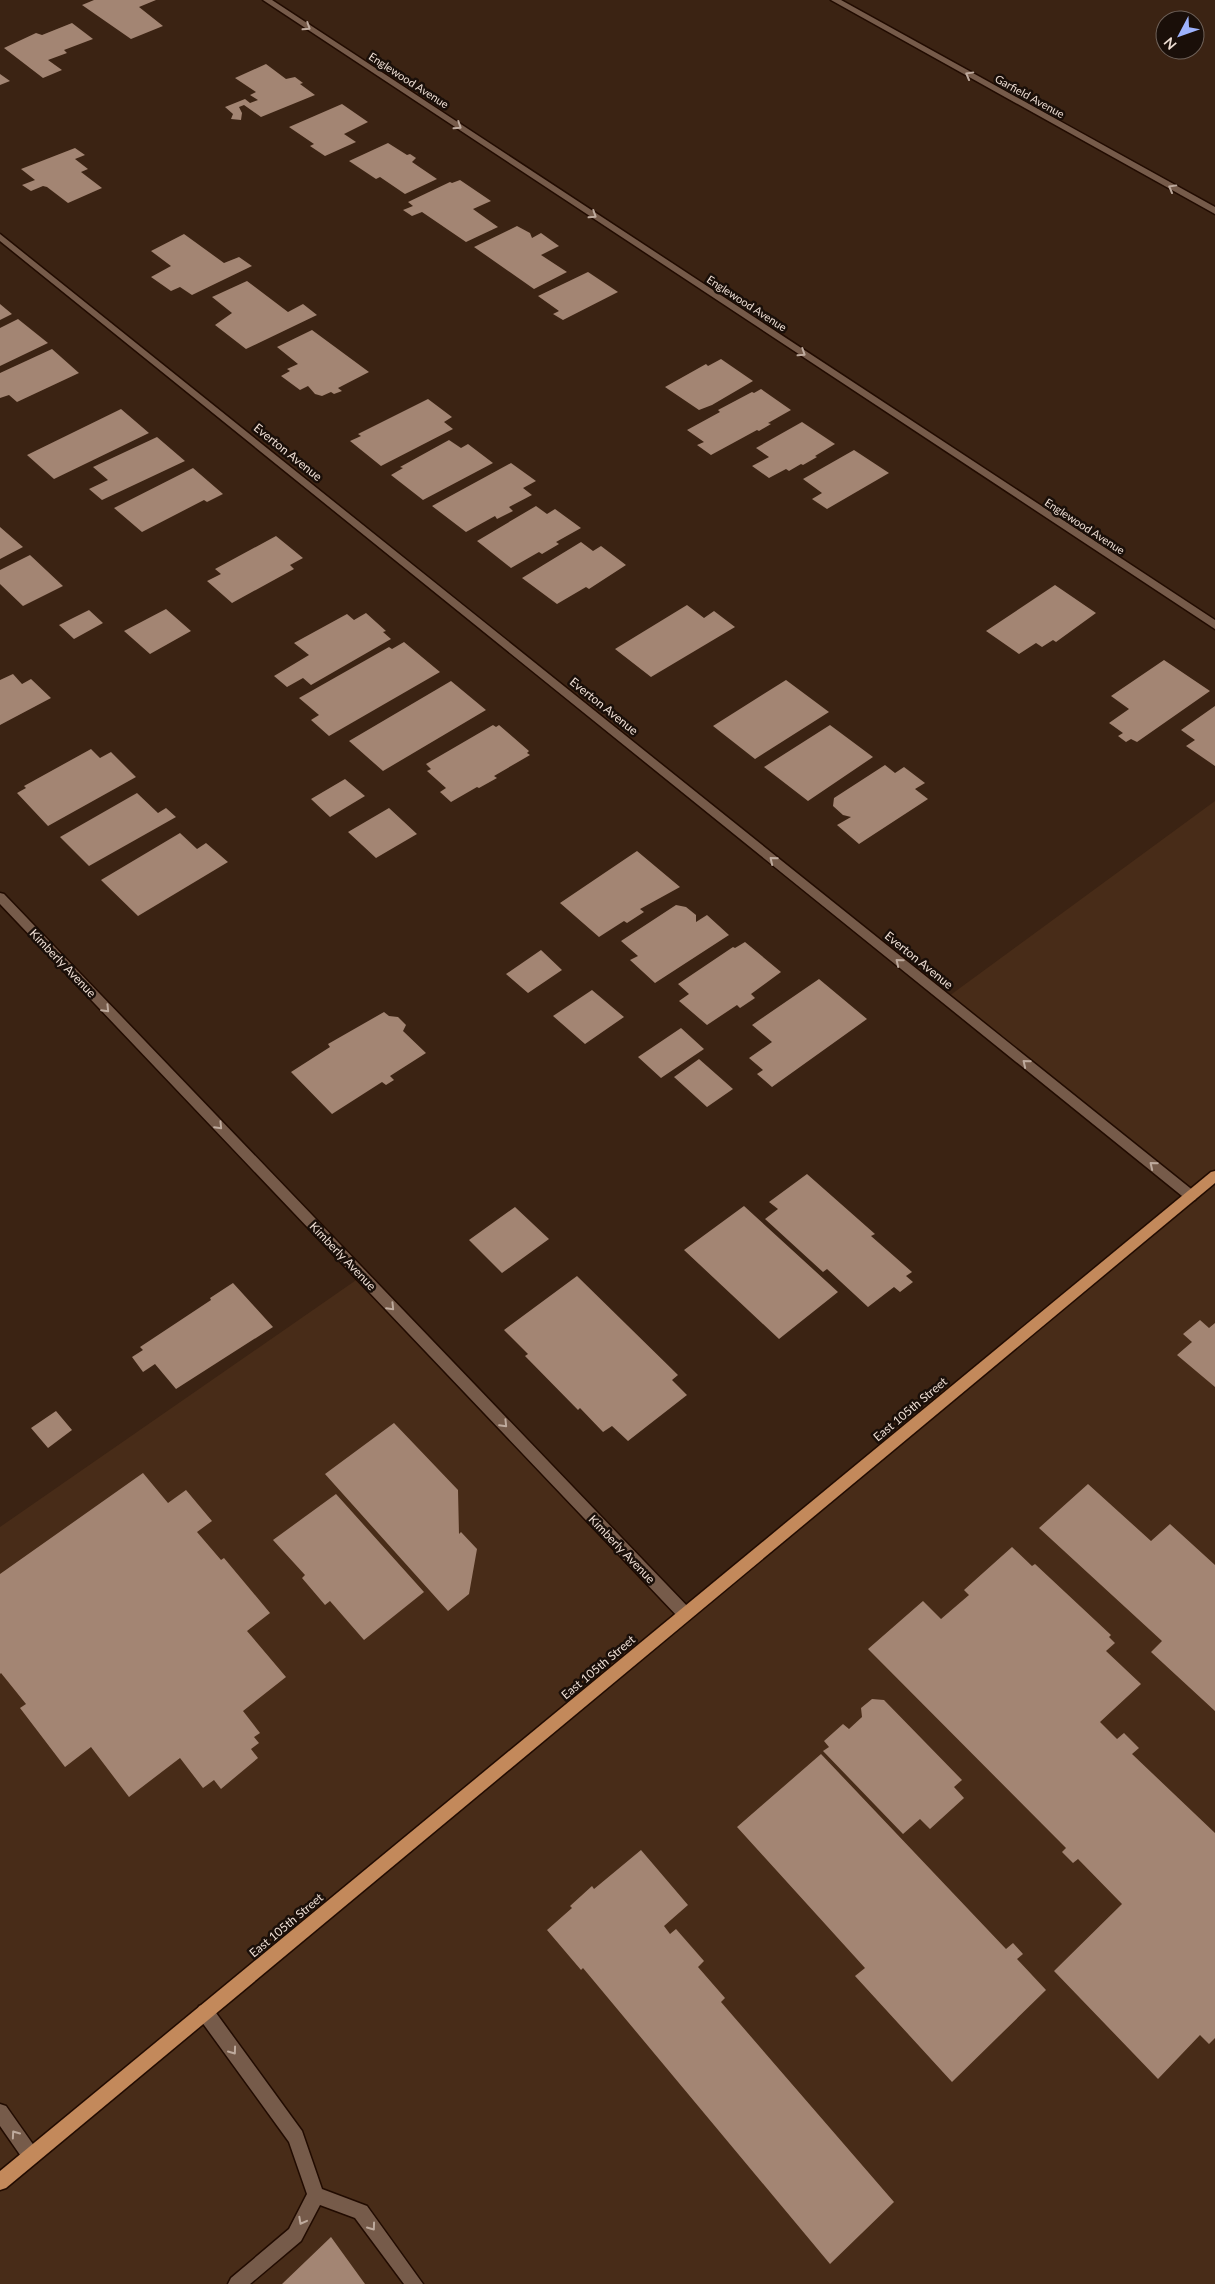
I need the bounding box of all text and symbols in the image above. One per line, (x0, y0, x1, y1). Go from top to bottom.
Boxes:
north arrow (1155, 10, 1205, 60)
one-way arrow (302, 21, 311, 30)
text: N (1160, 34, 1180, 54)
street label: Englewood Avenue (367, 49, 451, 111)
one-way arrow (966, 71, 975, 81)
street label: Garfield Avenue (993, 72, 1067, 120)
one-way arrow (452, 120, 461, 129)
one-way arrow (1169, 184, 1178, 194)
one-way arrow (588, 209, 597, 219)
street label: Englewood Avenue (705, 272, 789, 334)
one-way arrow (796, 347, 806, 356)
street label: Everton Avenue (251, 420, 325, 484)
street label: Englewood Avenue (1043, 495, 1127, 557)
street label: Everton Avenue (567, 674, 641, 738)
one-way arrow (770, 857, 779, 865)
street label: Kimberly Avenue (27, 926, 99, 1000)
street label: Everton Avenue (882, 928, 956, 992)
one-way arrow (896, 959, 905, 967)
one-way arrow (100, 1003, 109, 1012)
one-way arrow (1023, 1061, 1032, 1069)
one-way arrow (213, 1120, 222, 1129)
one-way arrow (1149, 1162, 1158, 1171)
street label: Kimberly Avenue (307, 1219, 379, 1293)
one-way arrow (385, 1301, 394, 1310)
street label: East 105th Street (870, 1373, 951, 1444)
one-way arrow (498, 1419, 507, 1428)
street label: Kimberly Avenue (586, 1512, 658, 1586)
street label: East 105th Street (558, 1631, 639, 1702)
street label: East 105th Street (246, 1889, 327, 1960)
one-way arrow (227, 2046, 236, 2055)
one-way arrow (12, 2130, 21, 2140)
one-way arrow (298, 2216, 308, 2225)
one-way arrow (366, 2221, 375, 2231)

